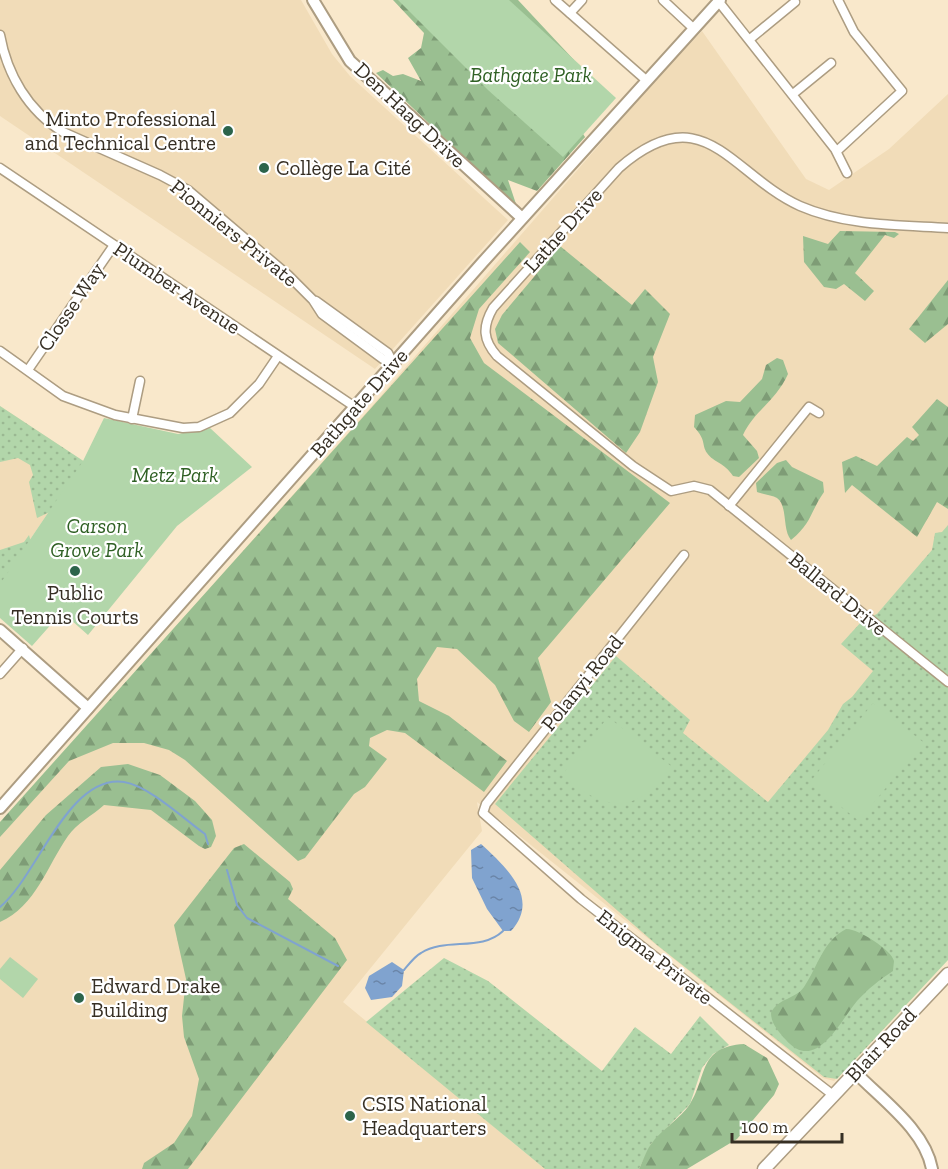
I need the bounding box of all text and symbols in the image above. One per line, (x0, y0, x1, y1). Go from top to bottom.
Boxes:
street label: Den Haag Drive (349, 57, 471, 173)
park label: Bathgate Park (470, 62, 592, 87)
place label: Minto Professional and Technical Centre (25, 106, 216, 155)
marker: Minto Professional and Technical Centre (221, 124, 235, 138)
place label: Collège La Cité (276, 155, 411, 180)
marker: Collège La Cité (257, 161, 271, 175)
street label: Pionniers Private (166, 174, 303, 292)
street label: Lathe Drive (518, 182, 607, 277)
street label: Plumber Avenue (109, 236, 246, 339)
street label: Closse Way (32, 257, 109, 356)
street label: Bathgate Drive (305, 343, 413, 462)
park label: Metz Park (132, 462, 218, 487)
park label: Carson Grove Park (50, 513, 144, 562)
street label: Ballard Drive (784, 547, 892, 641)
marker: Public Tennis Courts (68, 564, 82, 578)
place label: Public Tennis Courts (11, 580, 139, 629)
street label: Polanyi Road (535, 629, 628, 736)
street label: Enigma Private (593, 904, 718, 1010)
place label: Edward Drake Building (91, 973, 220, 1022)
marker: Edward Drake Building (72, 991, 86, 1005)
street label: Blair Road (840, 1002, 922, 1087)
place label: CSIS National Headquarters (362, 1091, 487, 1140)
scale bar (732, 1106, 842, 1144)
marker: CSIS National Headquarters (343, 1109, 357, 1123)
text: 100 m (741, 1116, 789, 1138)

